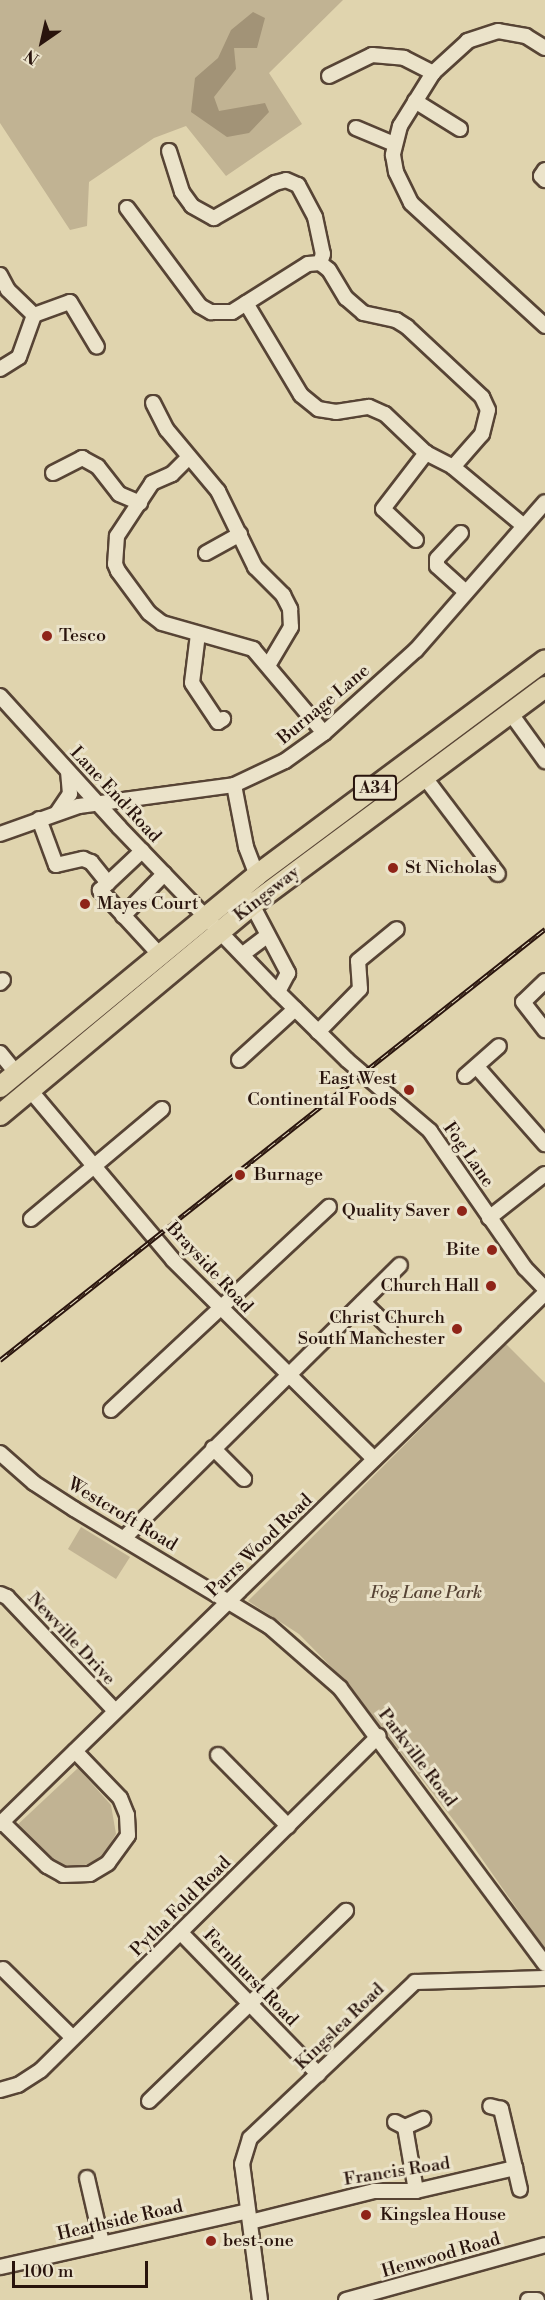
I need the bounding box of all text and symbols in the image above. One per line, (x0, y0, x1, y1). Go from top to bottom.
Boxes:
north arrow (12, 12, 72, 72)
text: N (21, 45, 43, 69)
place label: Tesco (59, 625, 106, 647)
marker: Tesco (40, 629, 54, 643)
street label: Burnage Lane (274, 660, 374, 750)
street label: Lane End Road (65, 743, 165, 847)
road number: A34 (352, 775, 398, 801)
place label: St Nicholas (405, 857, 497, 879)
marker: St Nicholas (386, 861, 400, 875)
street label: Kingsway (230, 862, 304, 926)
place label: Mayes Court (97, 893, 198, 915)
marker: Mayes Court (78, 897, 92, 911)
place label: East West Continental Foods (247, 1069, 397, 1112)
marker: East West Continental Foods (402, 1083, 416, 1097)
street label: Fog Lane (438, 1118, 498, 1192)
place label: Burnage (254, 1164, 323, 1186)
marker: Burnage (231, 1166, 249, 1184)
place label: Quality Saver (342, 1200, 450, 1222)
marker: Quality Saver (455, 1204, 469, 1218)
street label: Brayside Road (161, 1218, 257, 1318)
place label: Bite (446, 1239, 480, 1261)
marker: Bite (485, 1243, 499, 1257)
place label: Church Hall (381, 1275, 479, 1297)
marker: Church Hall (484, 1279, 498, 1293)
place label: Christ Church South Manchester (298, 1308, 445, 1350)
marker: Christ Church South Manchester (450, 1322, 464, 1336)
street label: Westcroft Road (63, 1474, 181, 1556)
street label: Parrs Wood Road (203, 1490, 317, 1602)
park label: Fog Lane Park (370, 1582, 482, 1604)
street label: Newville Drive (23, 1588, 119, 1690)
street label: Parkville Road (373, 1705, 461, 1811)
street label: Pytha Fold Road (126, 1852, 236, 1962)
street label: Fernhurst Road (198, 1925, 302, 2031)
street label: Kingslea Road (291, 1979, 389, 2075)
street label: Francis Road (342, 2153, 452, 2191)
street label: Heathside Road (55, 2196, 185, 2246)
place label: Kingslea House (380, 2204, 506, 2226)
marker: Kingslea House (357, 2206, 375, 2224)
street label: Henwood Road (379, 2229, 503, 2283)
place label: best-one (223, 2230, 294, 2252)
marker: best-one (204, 2234, 218, 2248)
scale bar (15, 2249, 152, 2287)
text: 100 m (23, 2260, 74, 2283)

